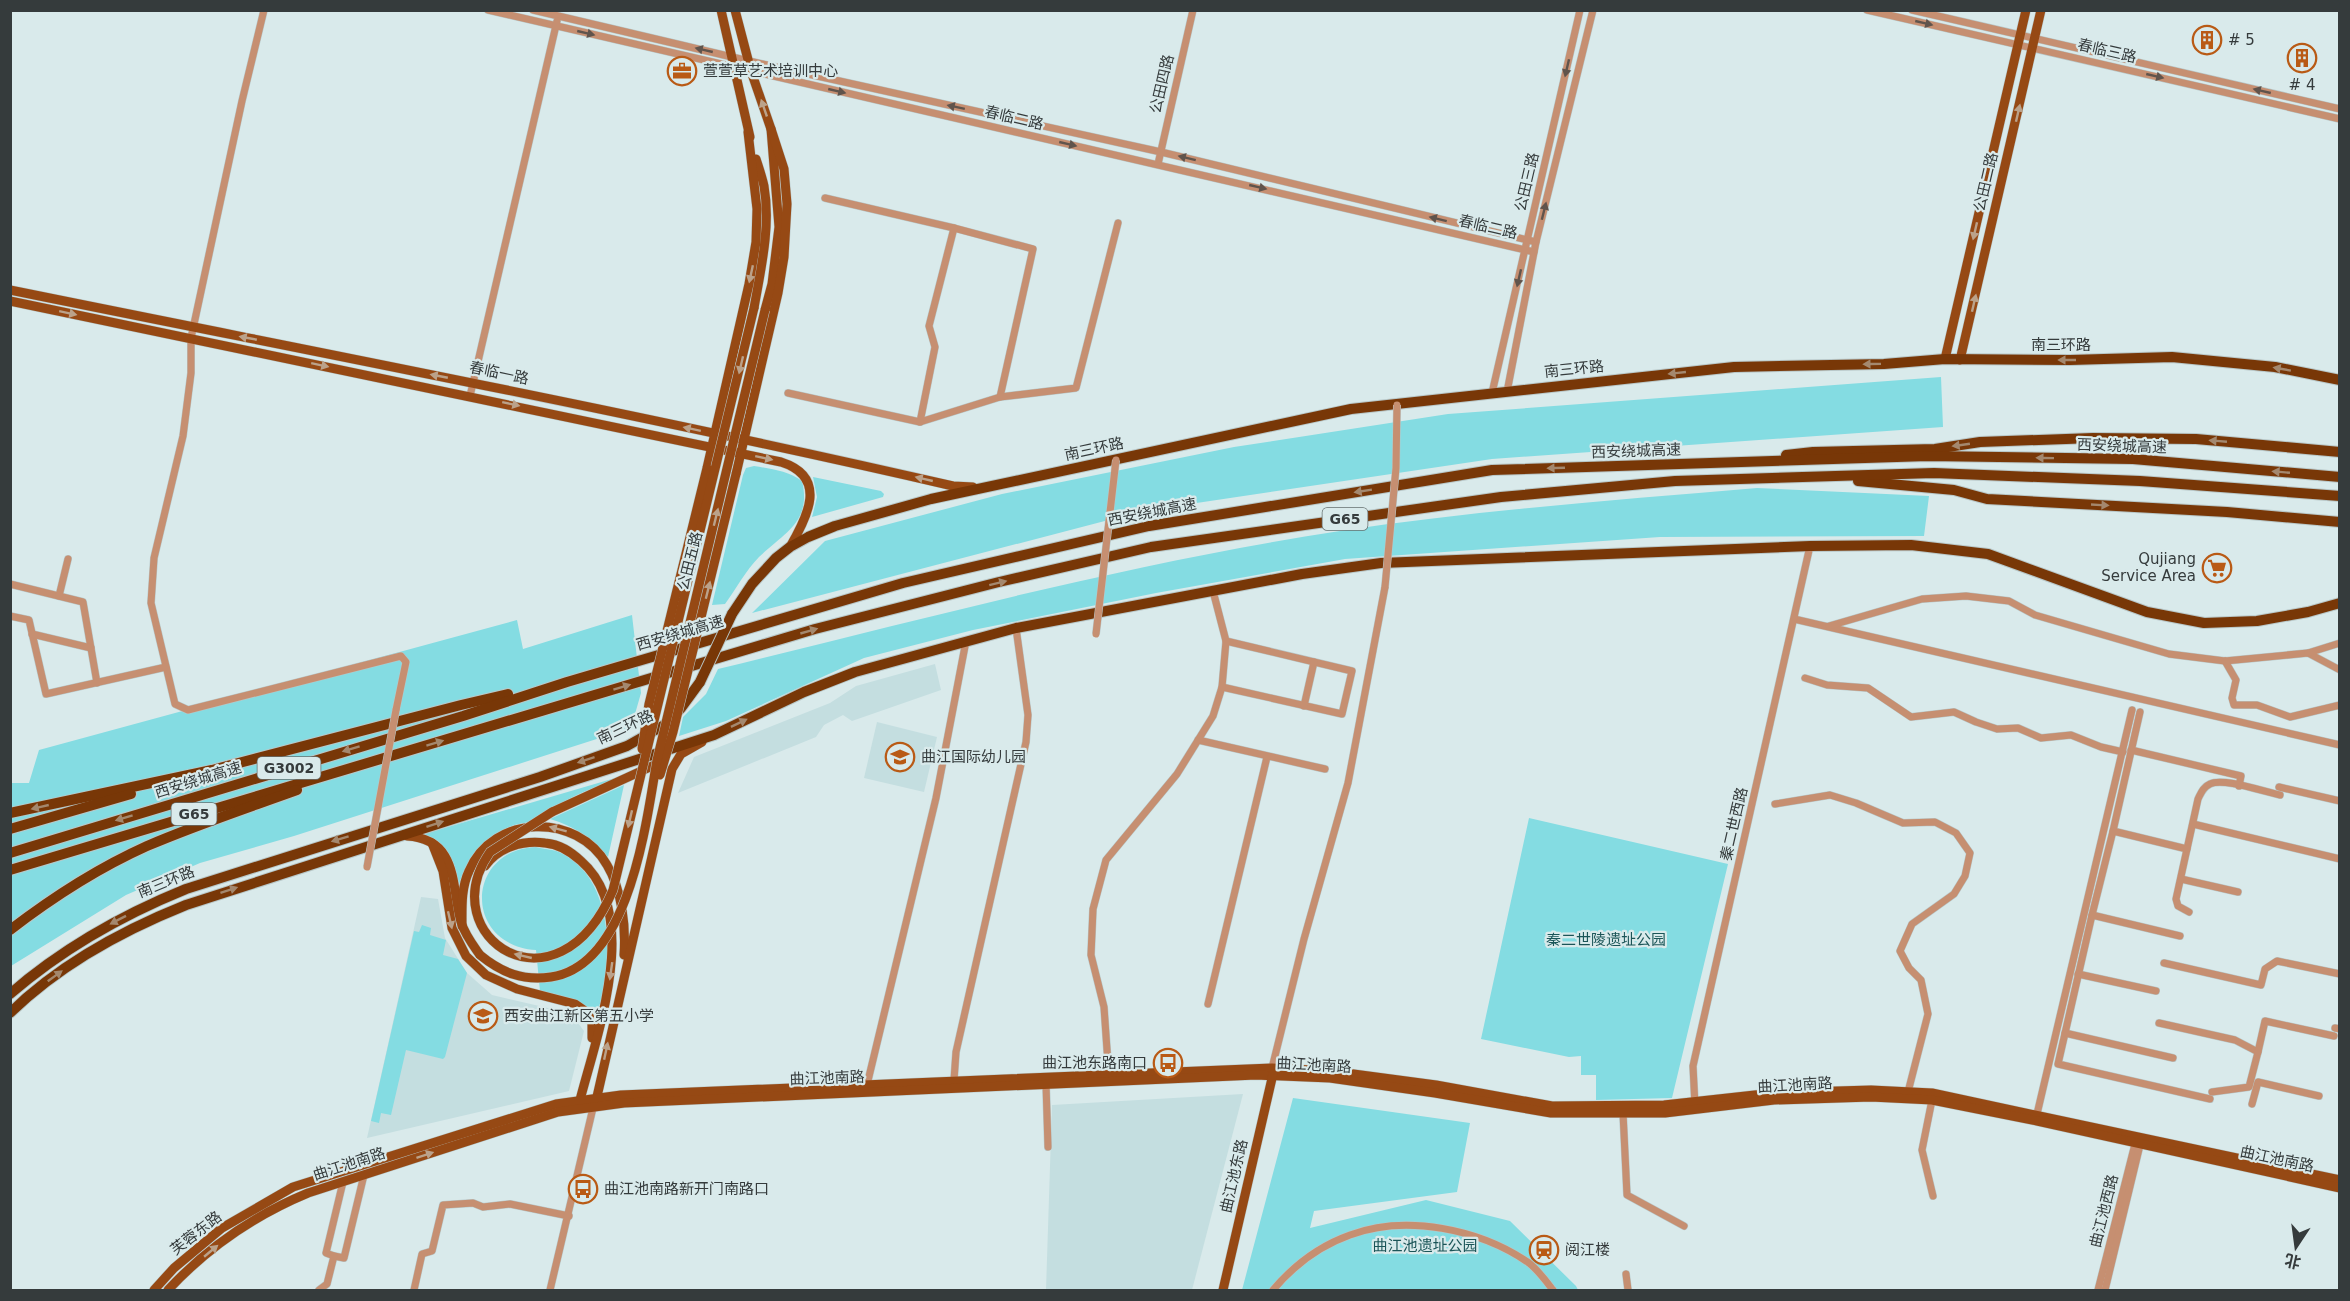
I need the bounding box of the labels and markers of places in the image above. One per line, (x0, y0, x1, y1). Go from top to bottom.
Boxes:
building icon: # 5 (2191, 24, 2223, 56)
place label: # 5 (2228, 31, 2255, 49)
building icon: # 4 (2286, 42, 2318, 74)
office icon: 萱萱草艺术培训中心 (666, 55, 698, 87)
place label: 萱萱草艺术培训中心 (703, 62, 838, 80)
place label: # 4 (2289, 76, 2315, 94)
place label: Qujiang Service Area (2101, 550, 2196, 585)
supermarket icon: Qujiang Service Area (2201, 552, 2233, 584)
school or university icon: 曲江国际幼儿园 (884, 741, 916, 773)
place label: 曲江国际幼儿园 (921, 748, 1026, 766)
school or university icon: 西安曲江新区第五小学 (467, 1000, 499, 1032)
place label: 西安曲江新区第五小学 (504, 1007, 654, 1025)
bus stop icon: 曲江池东路南口 (1152, 1047, 1184, 1079)
place label: 曲江池东路南口 (1042, 1054, 1147, 1072)
bus stop icon: 曲江池南路新开门南路口 (567, 1173, 599, 1205)
place label: 曲江池南路新开门南路口 (604, 1180, 769, 1198)
station icon: 阅江楼 (1528, 1234, 1560, 1266)
place label: 阅江楼 (1565, 1241, 1610, 1259)

